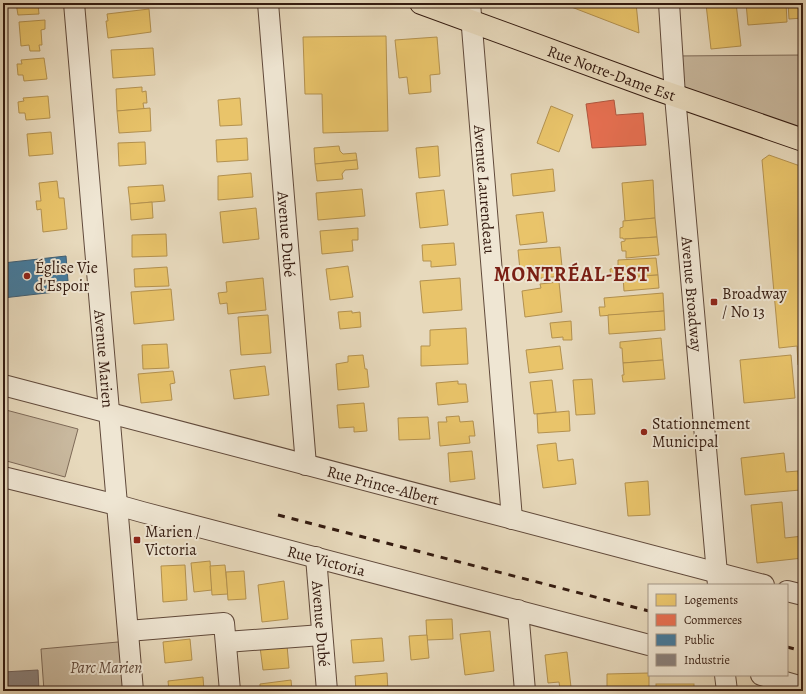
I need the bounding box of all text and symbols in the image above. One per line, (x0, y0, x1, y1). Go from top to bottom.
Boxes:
street label: Rue Notre-Dame Est (544, 40, 678, 107)
street label: Avenue Laurendeau (468, 123, 500, 255)
street label: Avenue Dubé (271, 190, 301, 278)
street label: Avenue Broadway (675, 235, 708, 354)
place label: Église Vie d'Espoir (35, 257, 98, 297)
district label: MONTRÉAL-EST (494, 261, 650, 288)
marker: Église Vie d'Espoir (22, 271, 32, 281)
place label: Broadway / No 13 (722, 283, 788, 323)
marker: Broadway / No 13 (709, 297, 719, 307)
street label: Avenue Marien (88, 308, 119, 409)
place label: Stationnement Municipal (652, 413, 750, 453)
marker: Stationnement Municipal (639, 427, 649, 437)
street label: Rue Prince-Albert (324, 461, 441, 511)
place label: Marien / Victoria (144, 521, 201, 561)
marker: Marien / Victoria (132, 535, 142, 545)
street label: Rue Victoria (285, 541, 368, 582)
street label: Avenue Dubé (306, 579, 335, 668)
legend (648, 584, 788, 676)
text: Logements (684, 592, 738, 608)
text: Commerces (684, 612, 742, 628)
text: Public (684, 632, 715, 648)
text: Industrie (684, 652, 730, 668)
park label: Parc Marien (70, 657, 142, 679)

